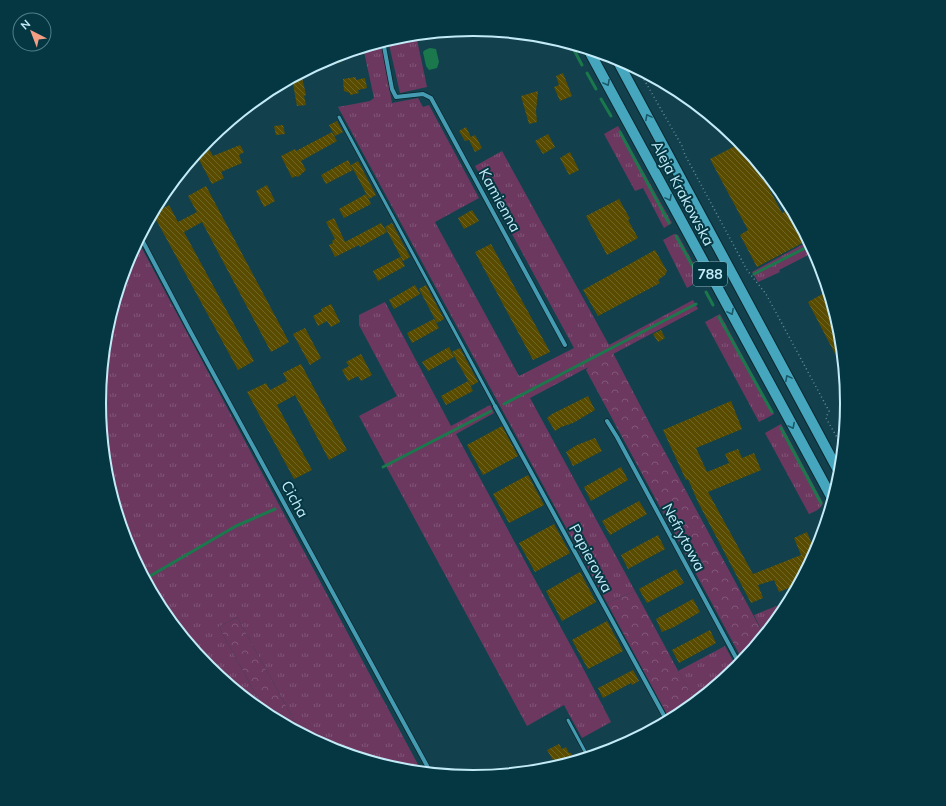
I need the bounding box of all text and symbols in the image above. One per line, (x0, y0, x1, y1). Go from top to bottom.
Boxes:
north arrow (12, 12, 52, 52)
text: N (18, 17, 33, 33)
one-way arrow (602, 79, 609, 86)
one-way arrow (645, 114, 653, 121)
street label: Aleja Krakowska (647, 137, 719, 249)
street label: Kamienna (475, 165, 525, 235)
one-way arrow (664, 193, 671, 201)
road number: 788 (693, 262, 727, 286)
one-way arrow (726, 308, 733, 315)
one-way arrow (786, 375, 793, 382)
one-way arrow (788, 422, 795, 429)
street label: Cicha (277, 477, 313, 521)
street label: Nefrytowa (658, 500, 710, 574)
street label: Papierowa (565, 521, 617, 595)

